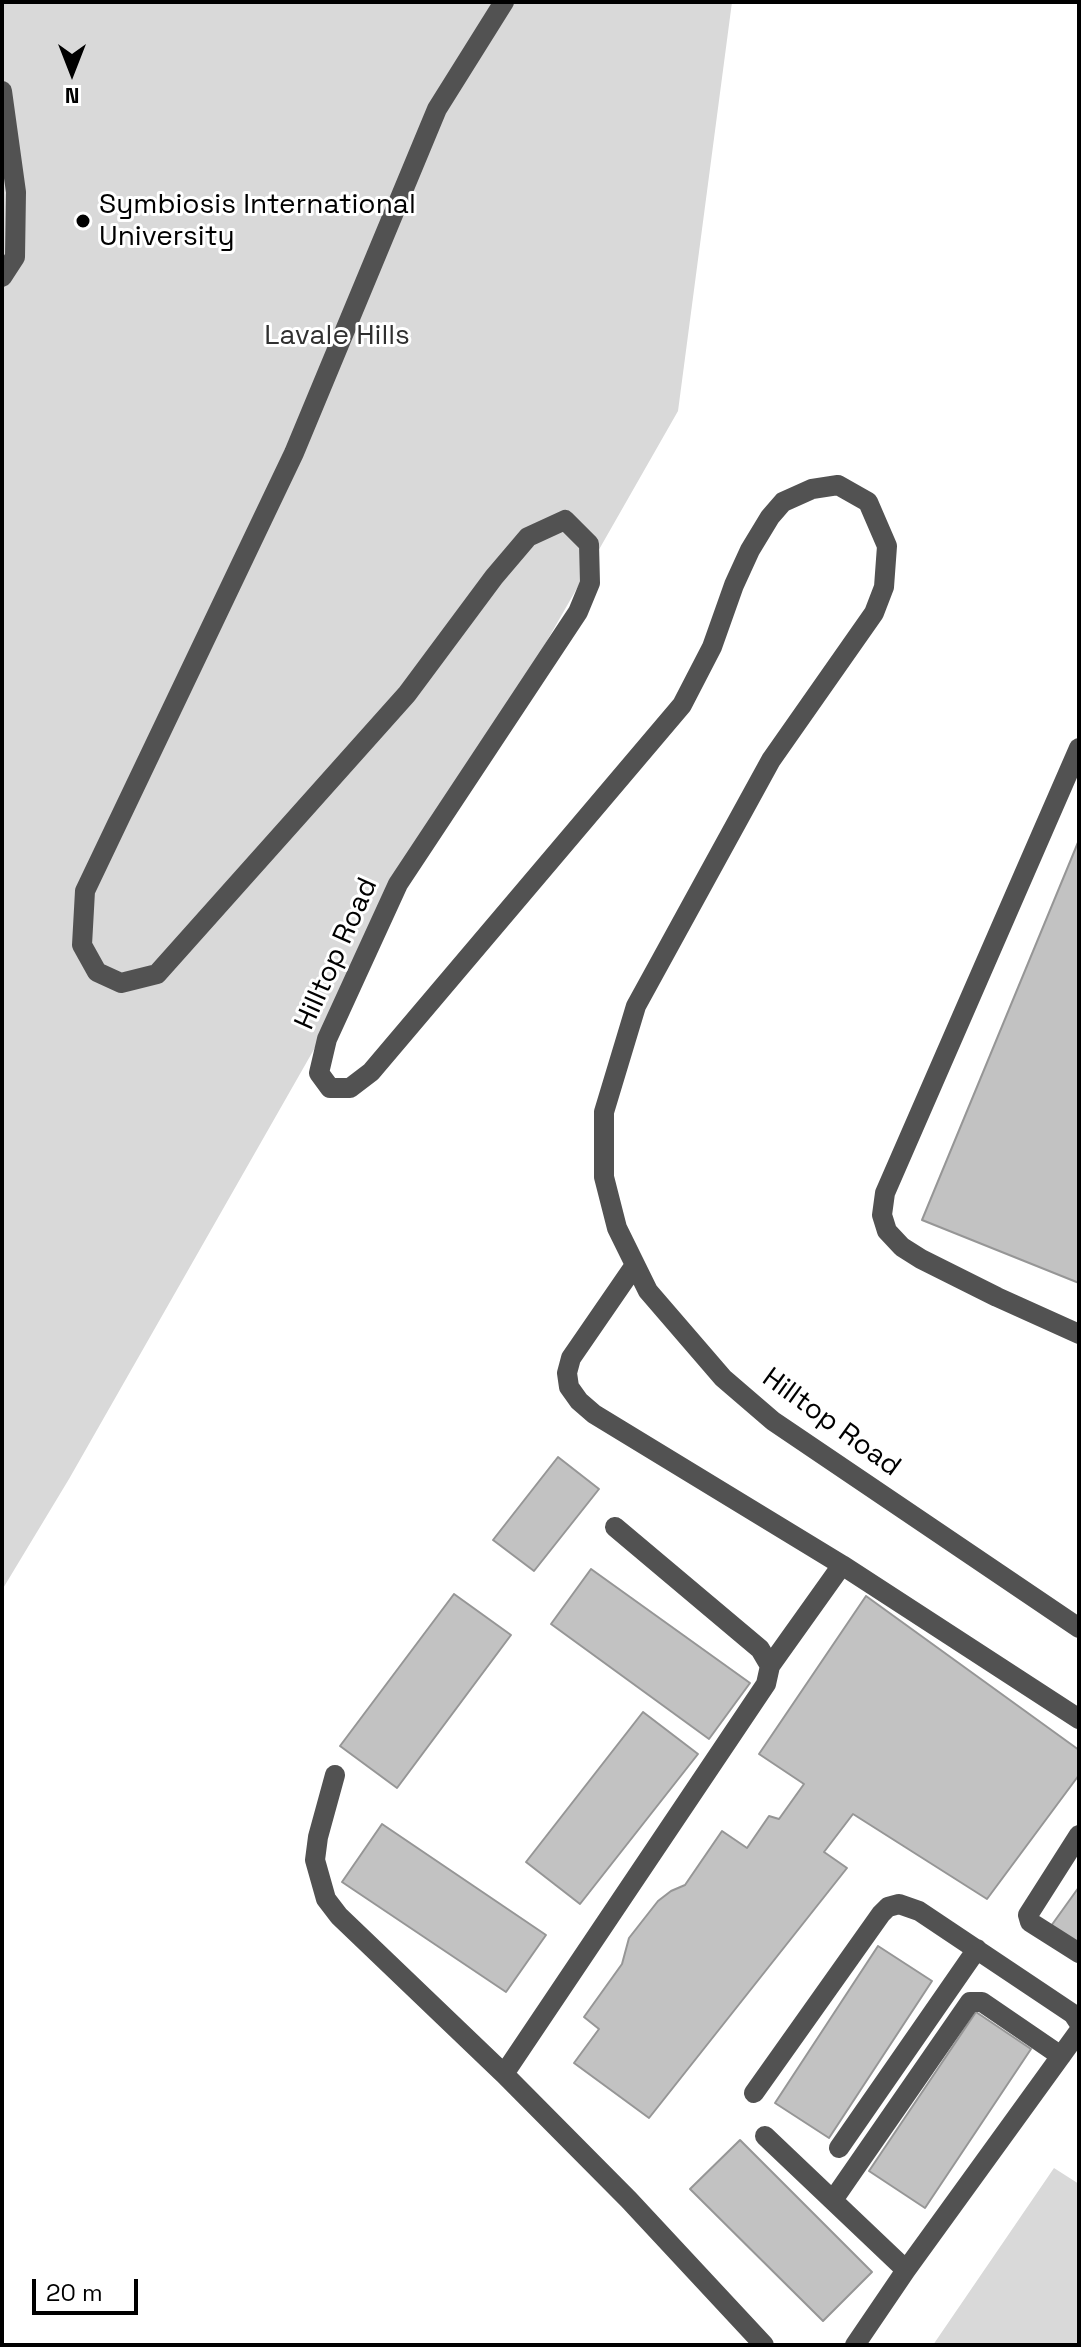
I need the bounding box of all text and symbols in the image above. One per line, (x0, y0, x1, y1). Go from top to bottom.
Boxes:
north arrow (32, 32, 112, 112)
text: N (65, 82, 79, 110)
place label: Symbiosis International University (99, 188, 416, 254)
marker: Symbiosis International University (74, 212, 92, 230)
park label: Lavale Hills (264, 319, 410, 353)
street label: Hilltop Road (289, 873, 385, 1035)
street label: Hilltop Road (755, 1362, 907, 1484)
scale bar (36, 2263, 142, 2313)
text: 20 m (46, 2277, 103, 2308)

